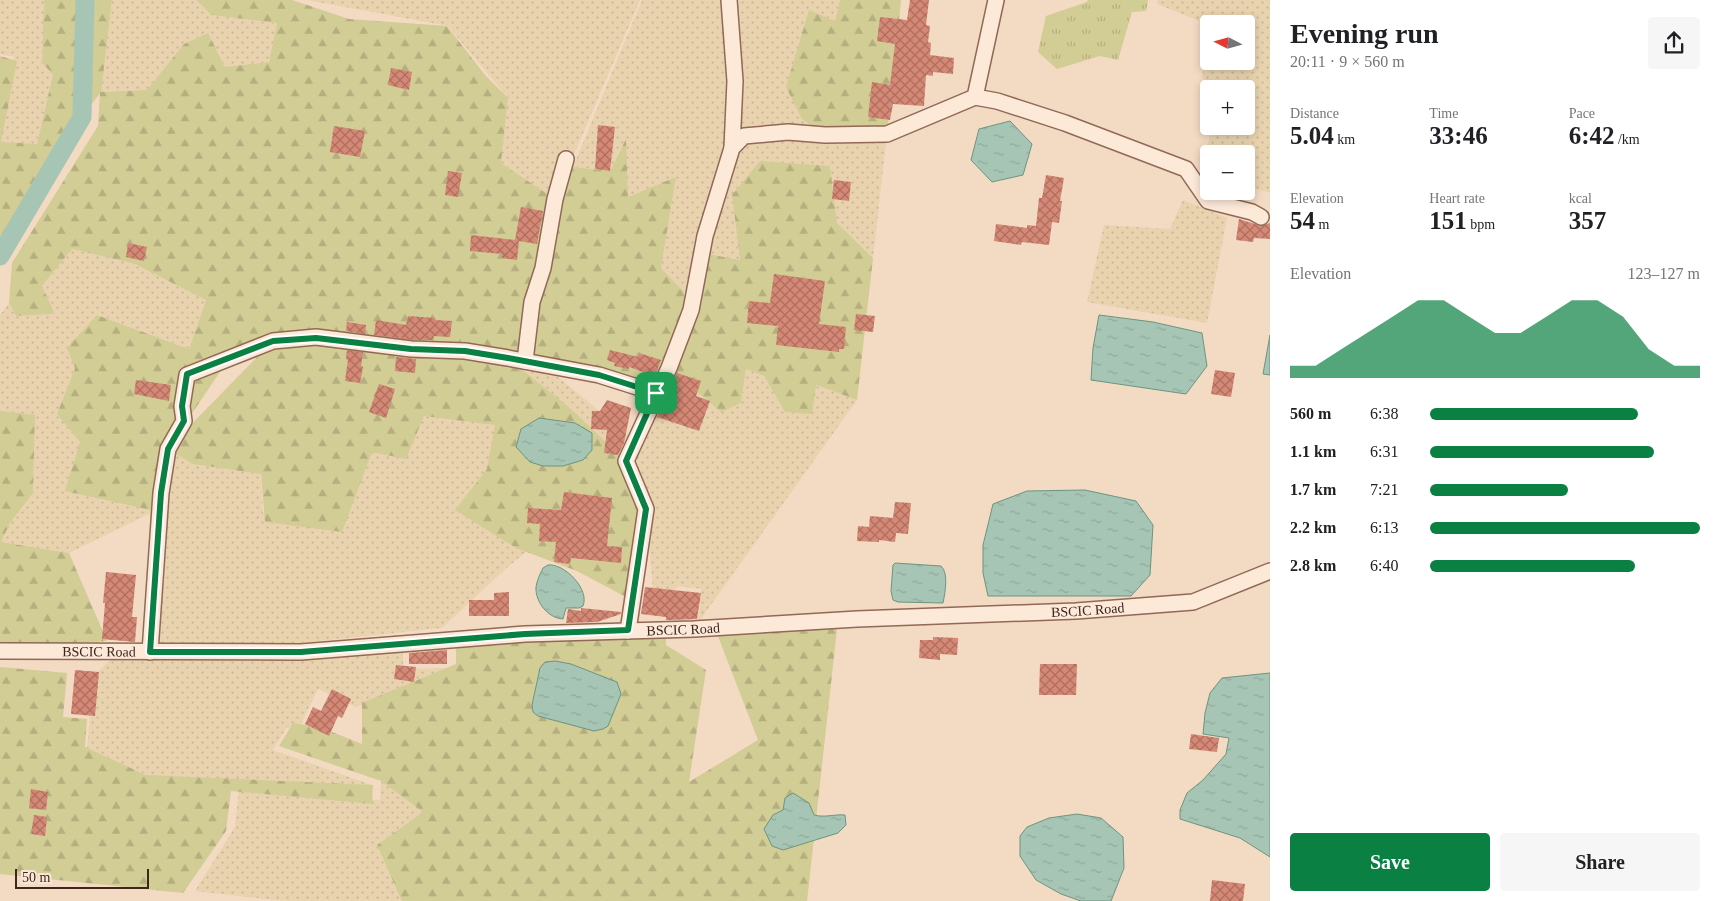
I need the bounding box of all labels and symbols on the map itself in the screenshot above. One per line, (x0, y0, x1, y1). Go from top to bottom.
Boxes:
north arrow (1200, 15, 1255, 70)
pin (635, 372, 677, 414)
street label: BSCIC Road (1051, 600, 1125, 619)
street label: BSCIC Road (646, 620, 720, 638)
street label: BSCIC Road (62, 644, 136, 659)
scale bar (15, 866, 149, 889)

